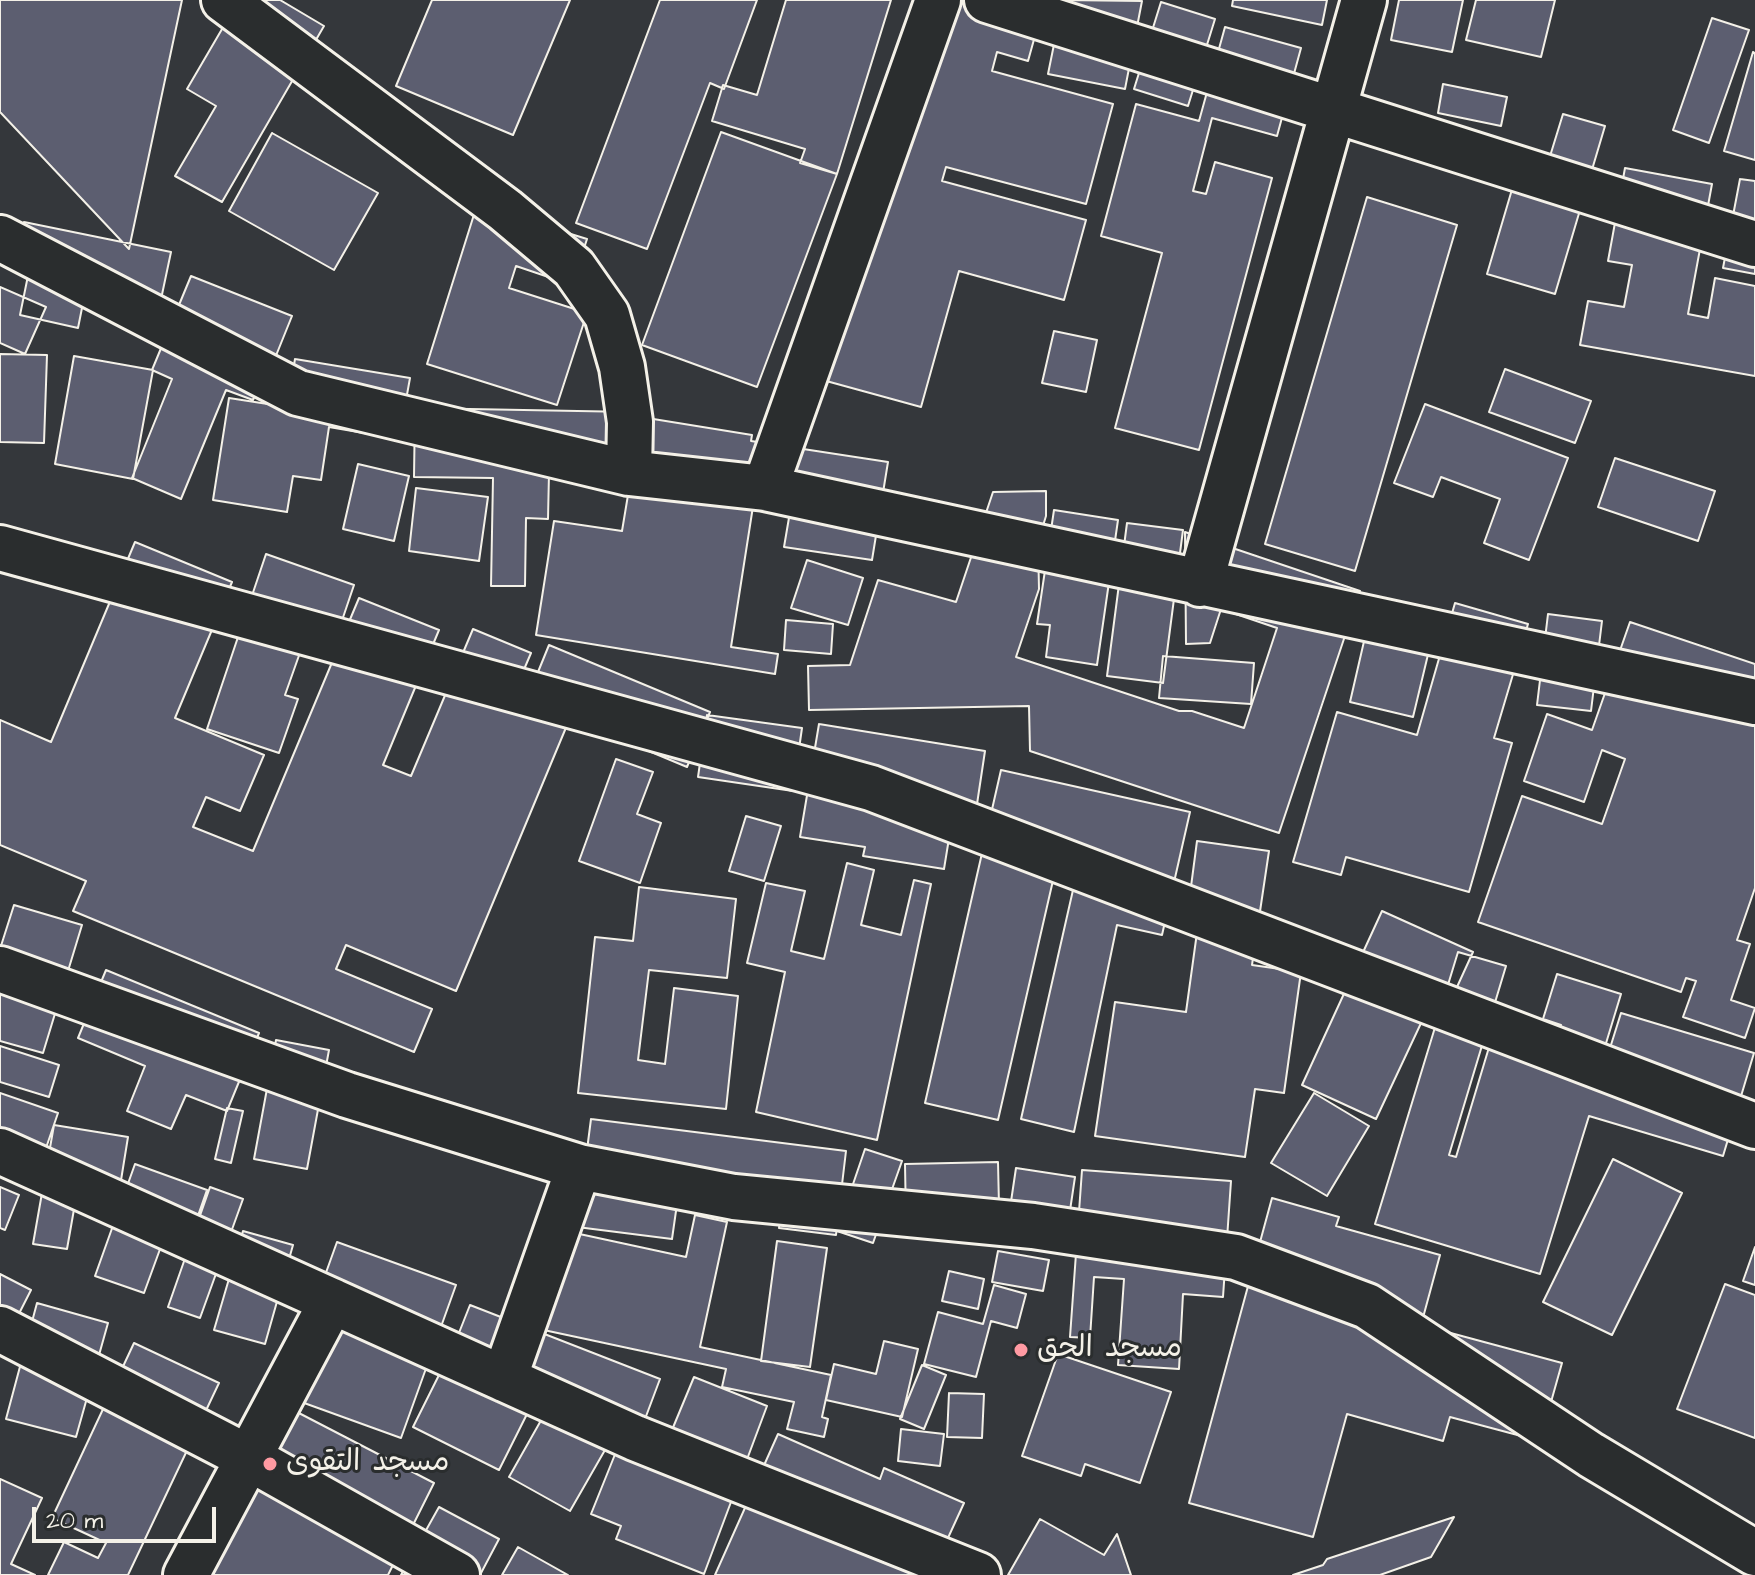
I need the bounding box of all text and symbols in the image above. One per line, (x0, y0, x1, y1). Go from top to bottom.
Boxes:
place label: مسجد الحق (1037, 1332, 1182, 1368)
marker: مسجد الحق (1012, 1341, 1030, 1359)
place label: مسجد التقوى (286, 1446, 449, 1482)
marker: مسجد التقوى (261, 1455, 279, 1473)
scale bar (36, 1491, 220, 1541)
text: 20 m (46, 1504, 103, 1538)

